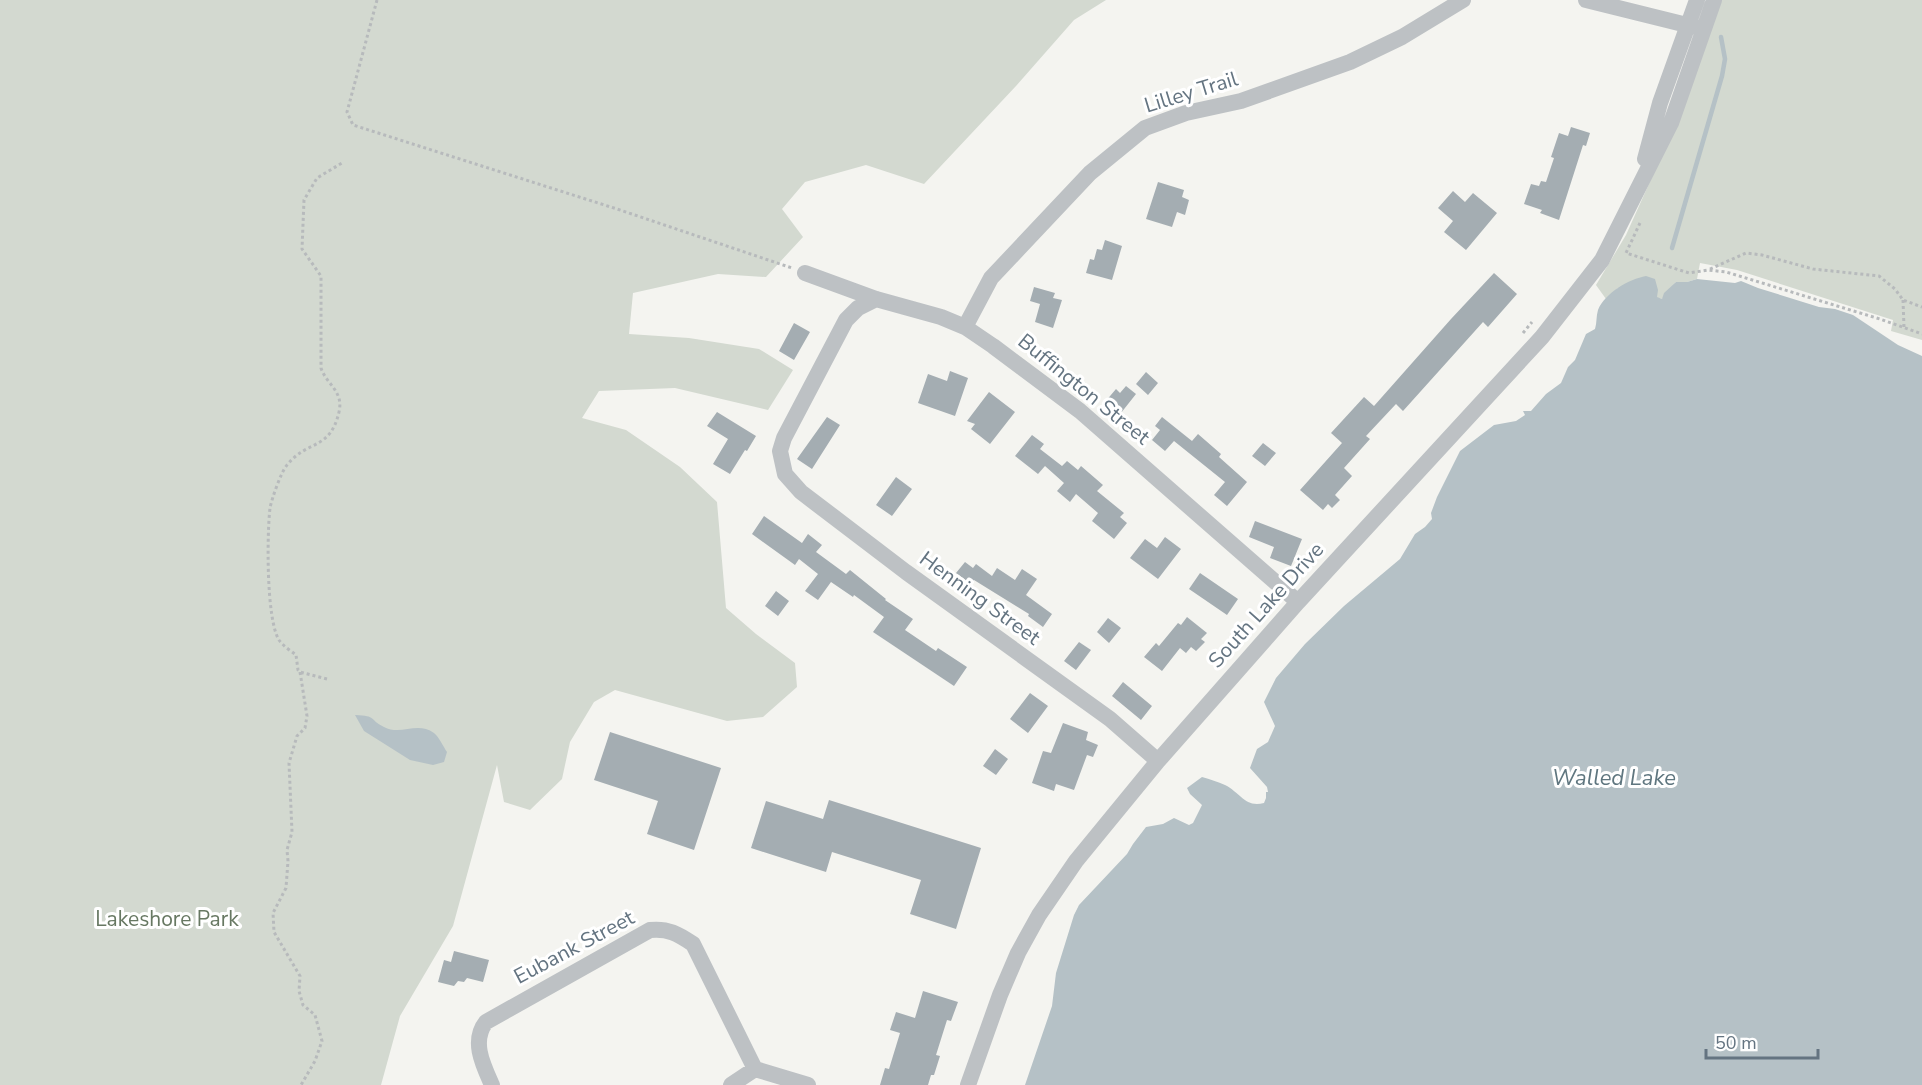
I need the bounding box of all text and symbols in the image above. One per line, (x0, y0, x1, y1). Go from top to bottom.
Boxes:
street label: Lilley Trail (1141, 64, 1242, 119)
street label: Buffington Street (1012, 327, 1156, 451)
street label: South Lake Drive (1202, 536, 1330, 674)
street label: Henning Street (914, 545, 1047, 652)
water label: Walled Lake (1552, 763, 1676, 793)
street label: Eubank Street (509, 903, 640, 990)
park label: Lakeshore Park (95, 905, 239, 933)
scale bar (1706, 1022, 1818, 1060)
text: 50 m (1715, 1031, 1757, 1055)

